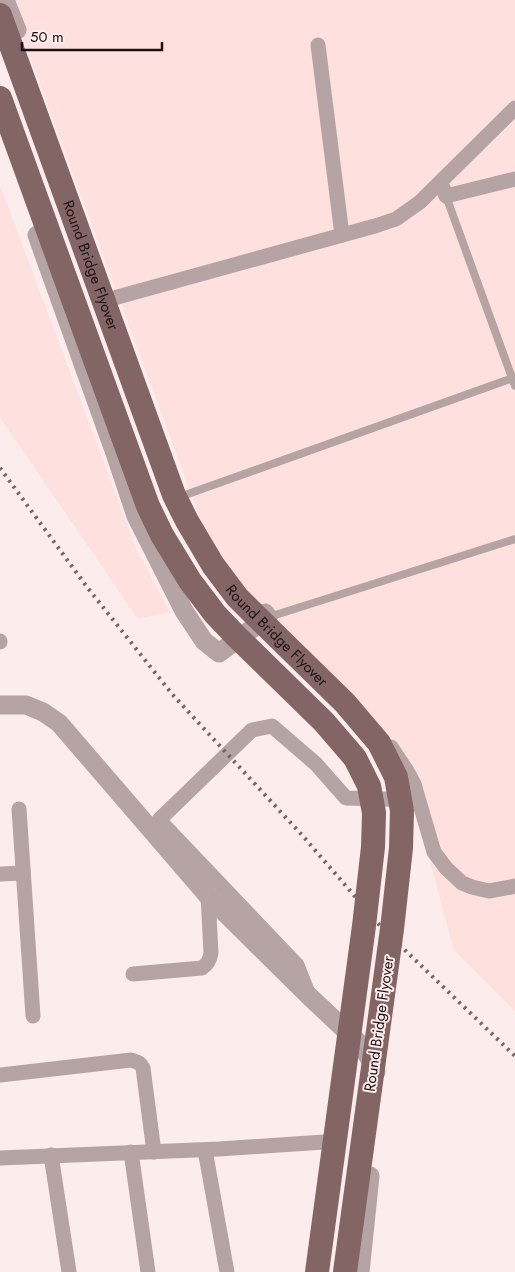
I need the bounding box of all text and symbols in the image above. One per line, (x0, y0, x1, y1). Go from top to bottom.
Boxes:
scale bar (22, 20, 162, 52)
text: 50 m (30, 26, 64, 48)
street label: Round Bridge Flyover (57, 197, 125, 334)
street label: Round Bridge Flyover (220, 580, 334, 692)
street label: Round Bridge Flyover (359, 954, 400, 1093)

